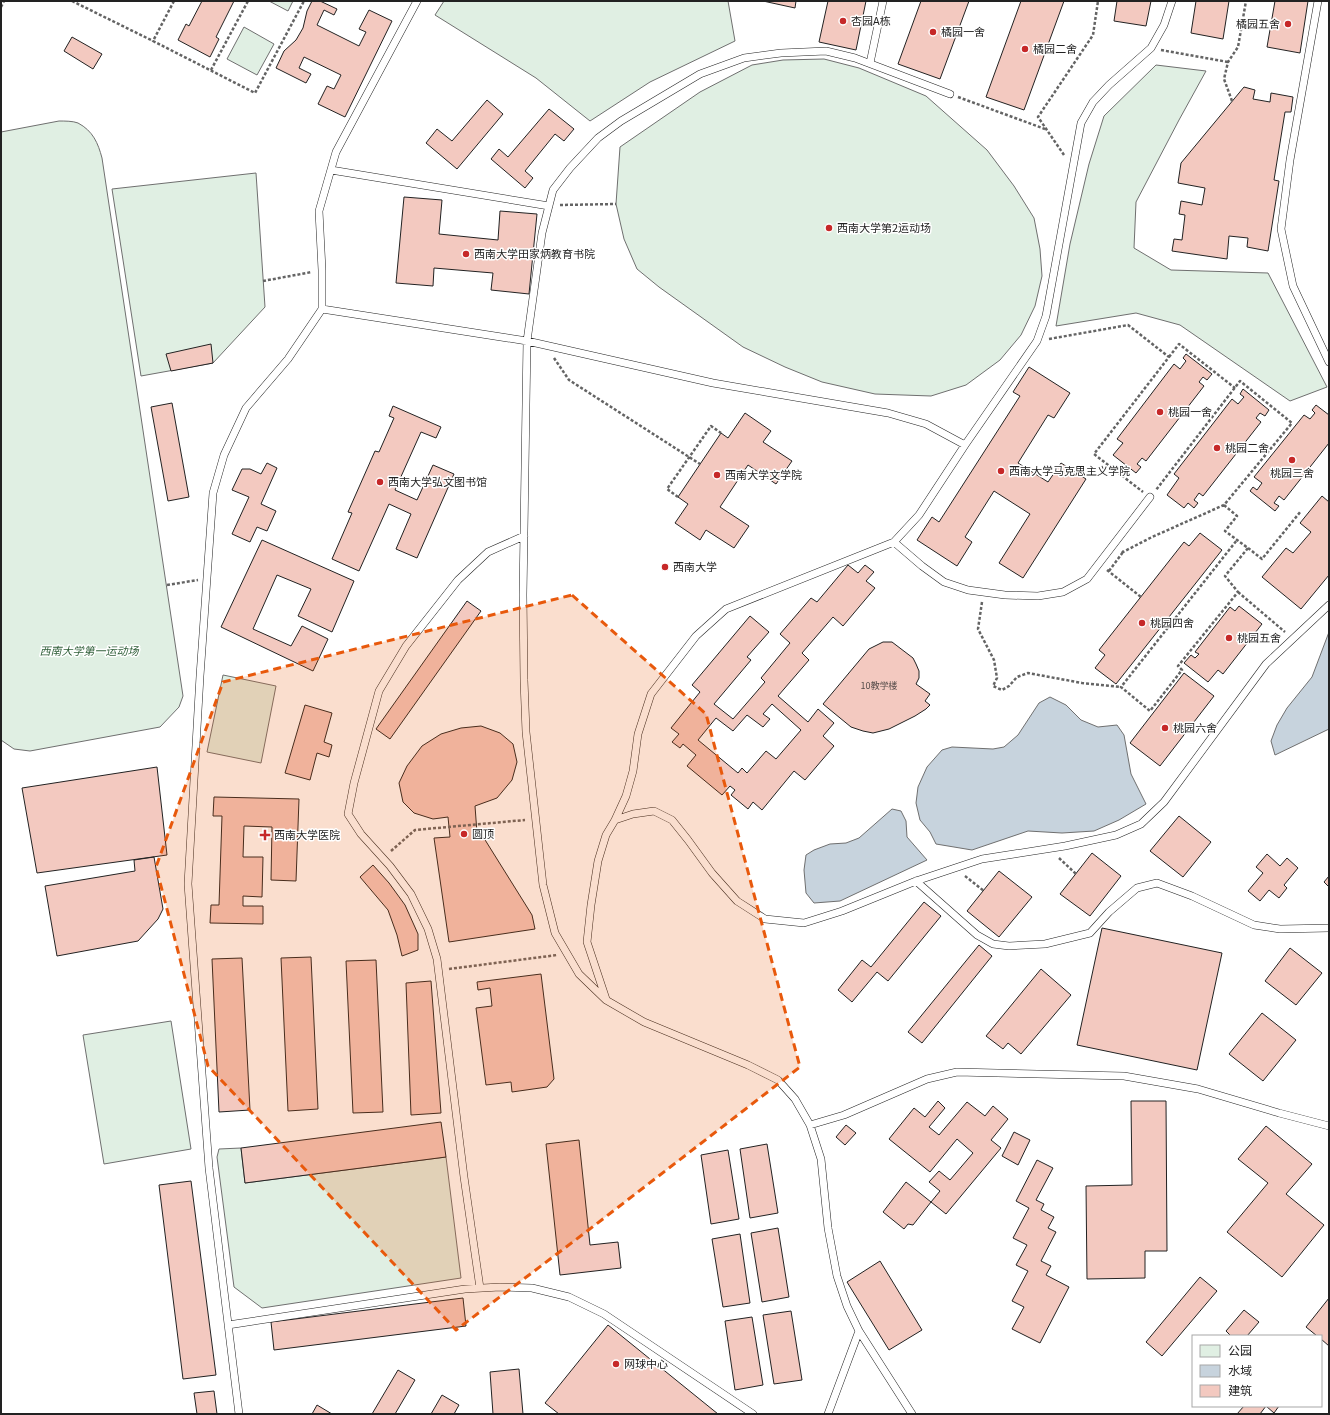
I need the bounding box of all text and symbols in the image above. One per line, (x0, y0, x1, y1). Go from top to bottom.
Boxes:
place label: 杏园A栋 (851, 12, 891, 28)
place label: 橘园五舍 (1236, 15, 1280, 31)
marker: 杏园A栋 (838, 16, 848, 26)
marker: 橘园五舍 (1283, 19, 1293, 29)
place label: 橘园一舍 (941, 23, 985, 39)
marker: 橘园一舍 (928, 27, 938, 37)
place label: 橘园二舍 (1033, 40, 1077, 56)
marker: 橘园二舍 (1020, 44, 1030, 54)
place label: 西南大学第2运动场 (837, 219, 931, 235)
marker: 西南大学第2运动场 (824, 223, 834, 233)
place label: 西南大学田家炳教育书院 (474, 245, 595, 261)
marker: 西南大学田家炳教育书院 (461, 249, 471, 259)
place label: 桃园一舍 (1168, 403, 1212, 419)
marker: 桃园一舍 (1155, 407, 1165, 417)
place label: 桃园二舍 (1225, 439, 1269, 455)
marker: 桃园二舍 (1212, 443, 1222, 453)
marker: 桃园三舍 (1287, 455, 1297, 465)
place label: 西南大学马克思主义学院 (1009, 462, 1130, 478)
place label: 桃园三舍 (1270, 464, 1314, 480)
place label: 西南大学文学院 (725, 466, 802, 482)
marker: 西南大学马克思主义学院 (996, 466, 1006, 476)
marker: 西南大学文学院 (712, 470, 722, 480)
place label: 西南大学弘文图书馆 (388, 473, 487, 489)
marker: 西南大学弘文图书馆 (375, 477, 385, 487)
place label: 西南大学 (673, 558, 717, 574)
marker: 西南大学 (660, 562, 670, 572)
place label: 桃园四舍 (1150, 614, 1194, 630)
marker: 桃园四舍 (1137, 618, 1147, 628)
place label: 桃园五舍 (1237, 629, 1281, 645)
marker: 桃园五舍 (1224, 633, 1234, 643)
park label: 西南大学第一运动场 (40, 642, 139, 658)
house number: 10教学楼 (861, 679, 898, 692)
place label: 桃园六舍 (1173, 719, 1217, 735)
marker: 桃园六舍 (1160, 723, 1170, 733)
place label: 圆顶 (472, 825, 494, 841)
place label: 西南大学医院 (274, 826, 340, 842)
marker: 西南大学医院 (259, 829, 271, 841)
marker: 圆顶 (459, 829, 469, 839)
legend (1192, 1335, 1322, 1407)
text: 公园 (1228, 1341, 1252, 1358)
place label: 网球中心 (624, 1355, 668, 1371)
marker: 网球中心 (611, 1359, 621, 1369)
text: 水域 (1228, 1361, 1252, 1378)
text: 建筑 (1228, 1381, 1252, 1398)

